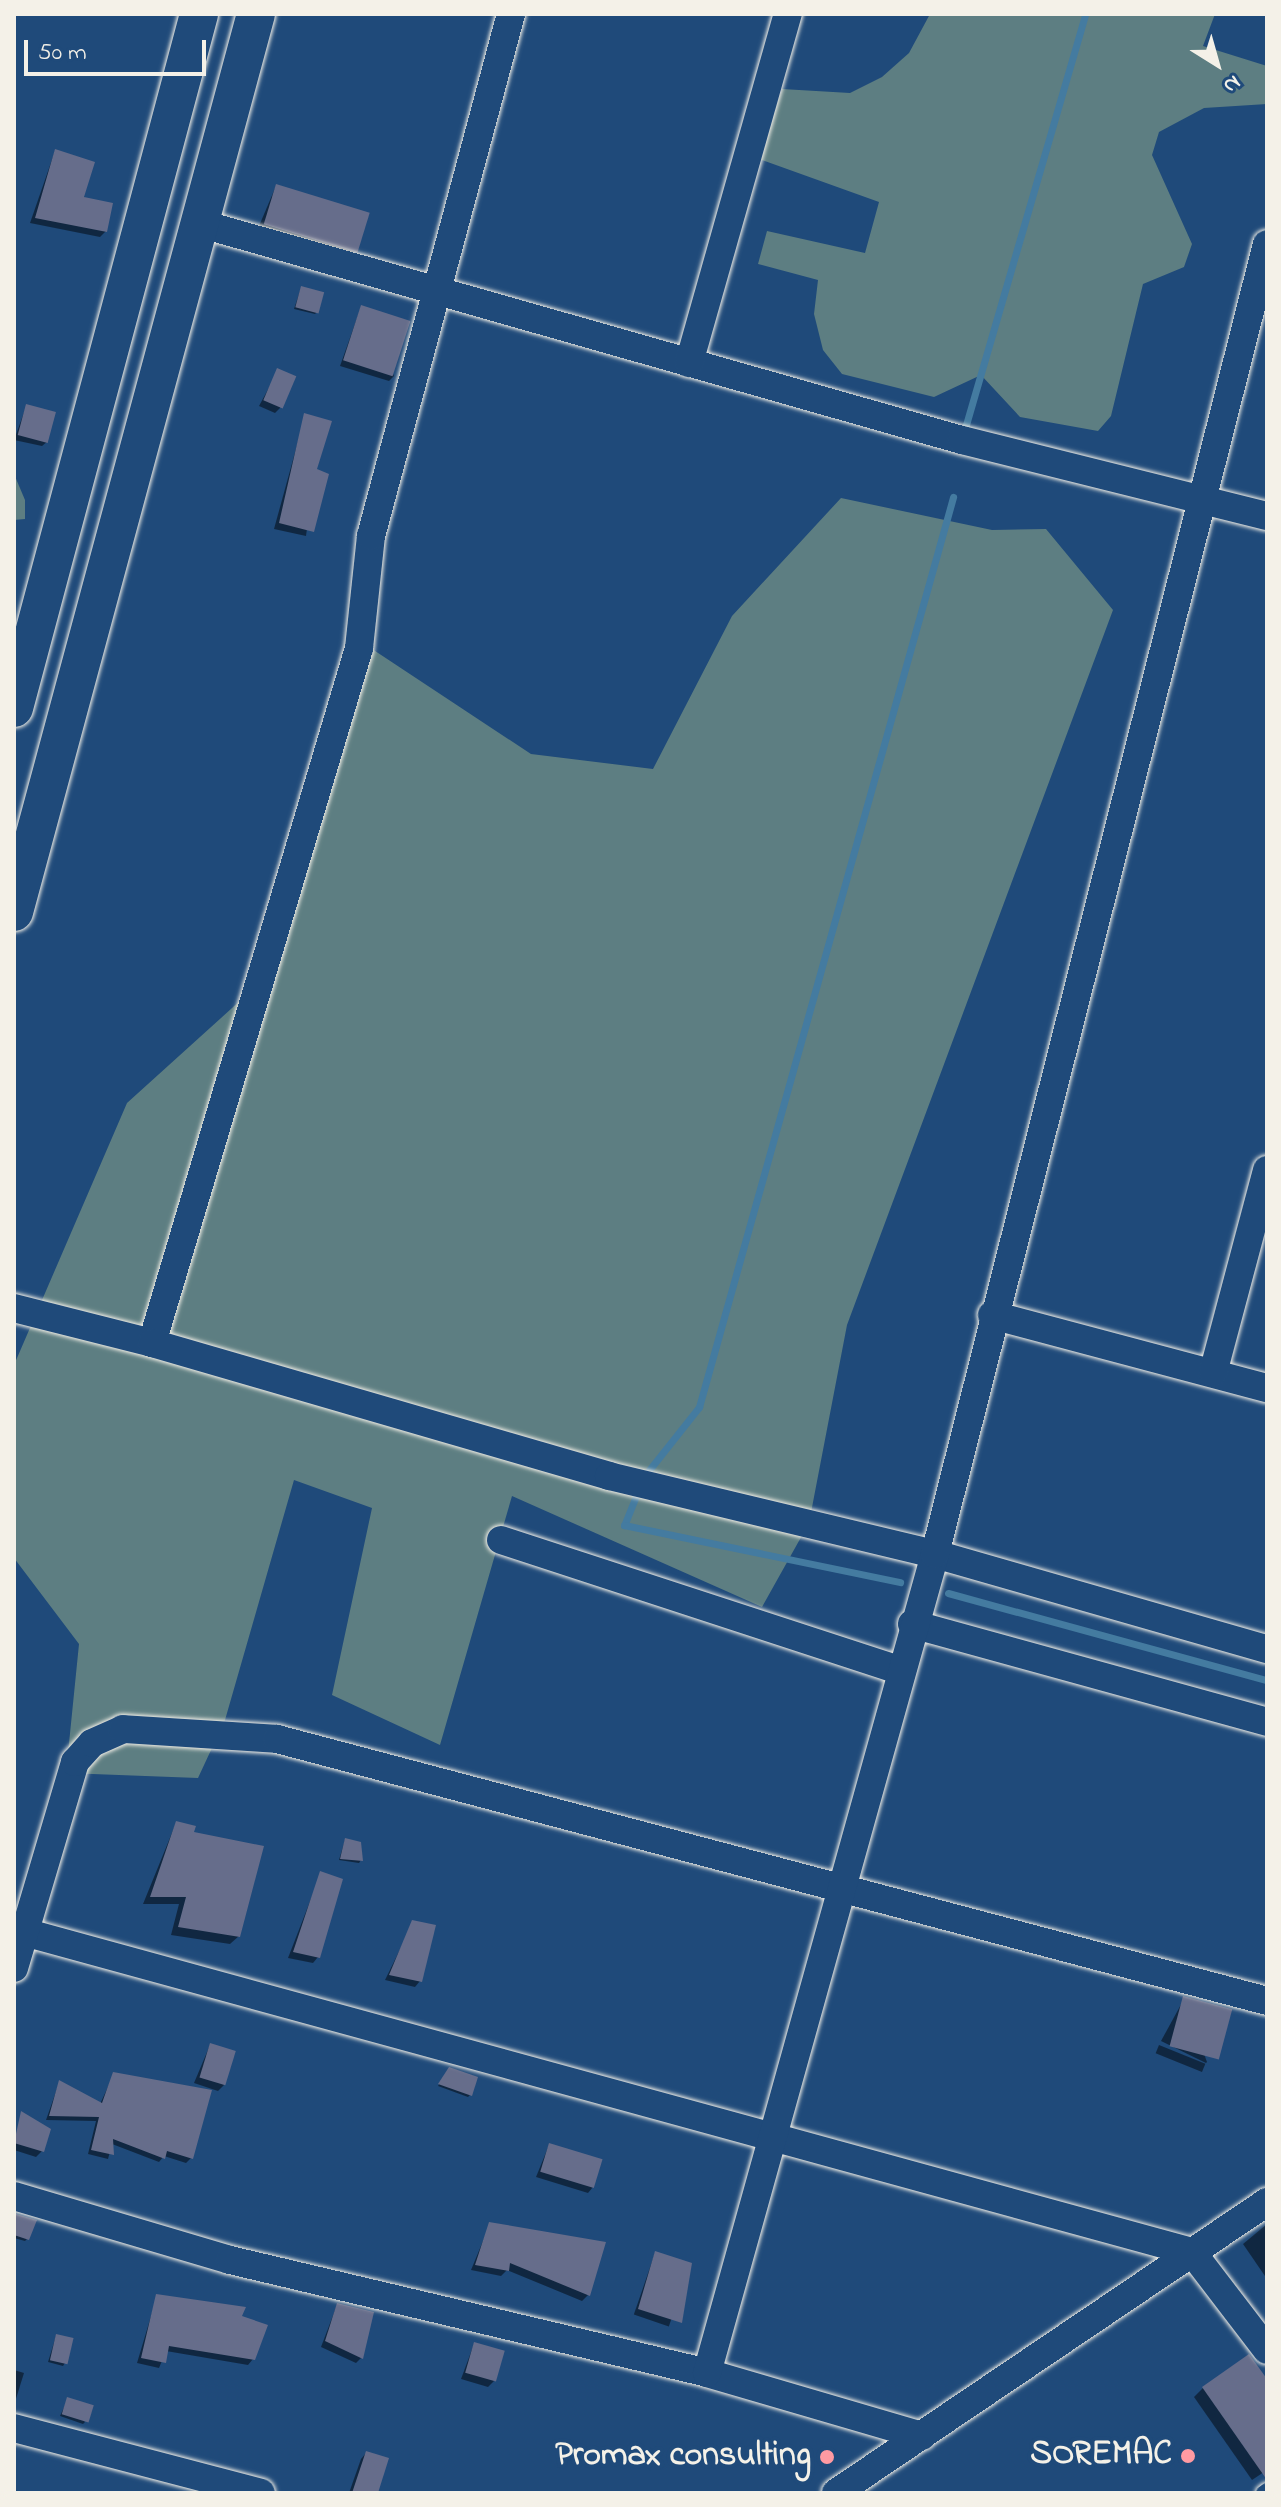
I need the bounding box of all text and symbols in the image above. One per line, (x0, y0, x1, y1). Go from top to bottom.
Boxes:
scale bar (28, 24, 210, 74)
north arrow (1177, 24, 1257, 104)
text: 50 m (38, 36, 87, 71)
text: N (1216, 66, 1247, 100)
place label: SOREMAC (1030, 2436, 1172, 2476)
place label: Promax consulting (555, 2437, 811, 2477)
marker: SOREMAC (1179, 2447, 1197, 2465)
marker: Promax consulting (818, 2448, 836, 2466)

